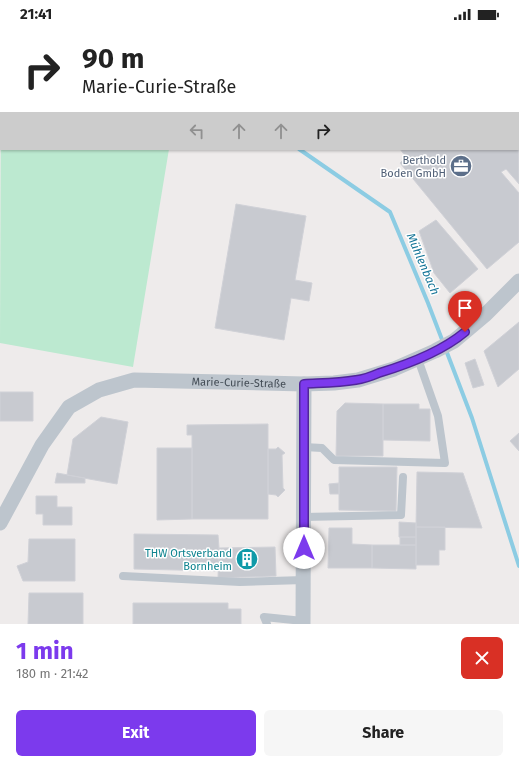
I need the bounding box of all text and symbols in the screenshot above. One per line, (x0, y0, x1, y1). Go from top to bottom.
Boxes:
text: 21:41 (20, 5, 52, 23)
text: 90 m (82, 42, 144, 75)
icon: right (16, 44, 68, 96)
text: Marie-Curie-Straße (82, 76, 236, 98)
icon: left (186, 120, 208, 142)
icon: ahead (228, 120, 250, 142)
icon: ahead (270, 120, 292, 142)
icon: right (312, 120, 334, 142)
office icon: Berthold Boden GmbH (448, 153, 474, 179)
place label: Berthold Boden GmbH (381, 154, 446, 180)
water label: Mühlenbach (404, 231, 442, 297)
pin (448, 291, 482, 332)
icon: arrive (454, 297, 476, 319)
street label: Marie-Curie-Straße (191, 375, 286, 391)
position arrow (283, 527, 325, 569)
building icon: THW Ortsverband Bornheim (234, 546, 260, 572)
place label: THW Ortsverband Bornheim (145, 547, 232, 573)
text: 1 min (16, 637, 74, 665)
button: close (461, 637, 503, 679)
text: 180 m · 21:42 (16, 666, 89, 681)
button: Exit (16, 710, 256, 756)
button: Share (264, 710, 503, 756)

